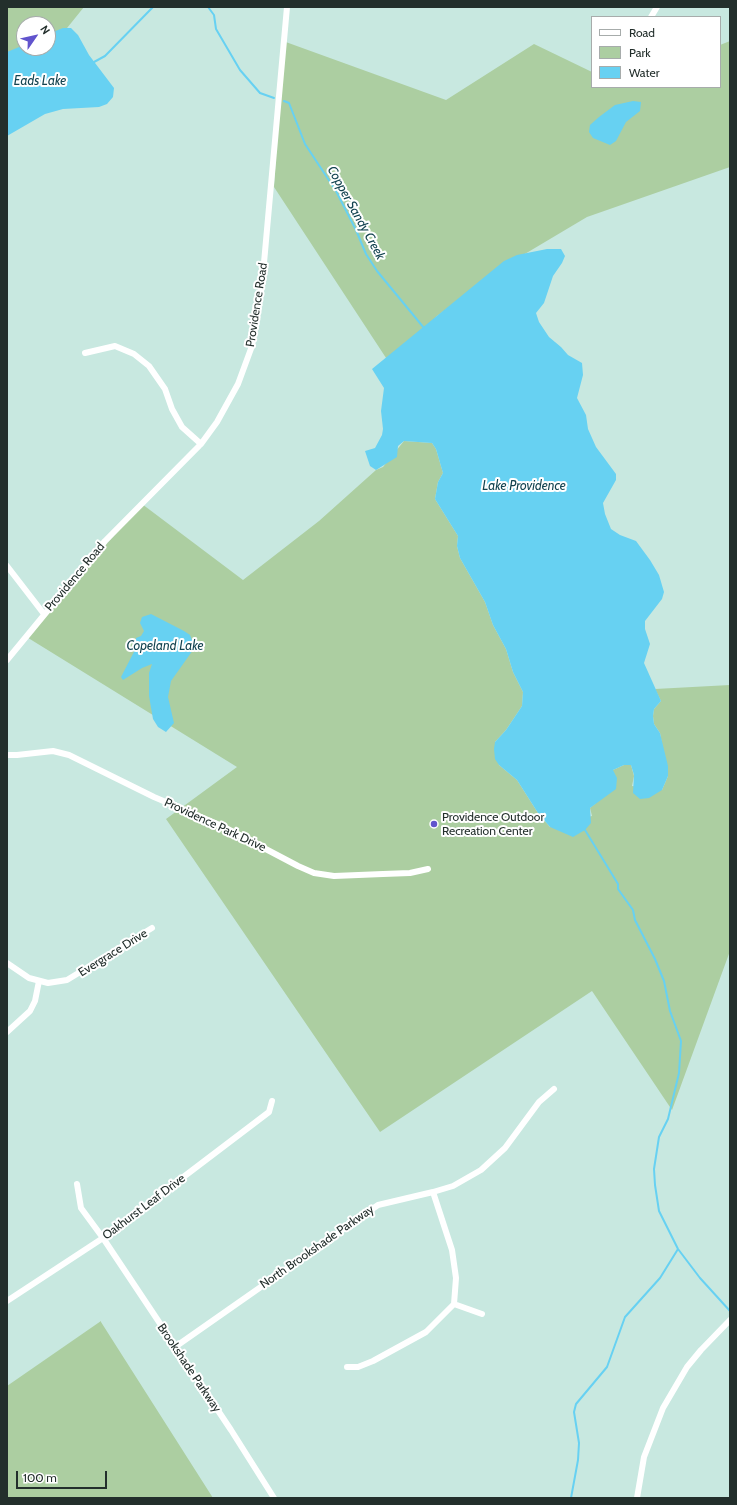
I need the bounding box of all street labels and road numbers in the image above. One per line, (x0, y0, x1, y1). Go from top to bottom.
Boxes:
street label: Providence Road (243, 262, 271, 348)
street label: Providence Road (42, 540, 108, 614)
street label: Providence Park Drive (162, 795, 268, 855)
street label: Evergrace Drive (76, 926, 150, 980)
street label: Oakhurst Leaf Drive (100, 1171, 188, 1243)
street label: North Brookshade Parkway (257, 1202, 377, 1292)
street label: Brookshade Parkway (154, 1321, 224, 1415)

